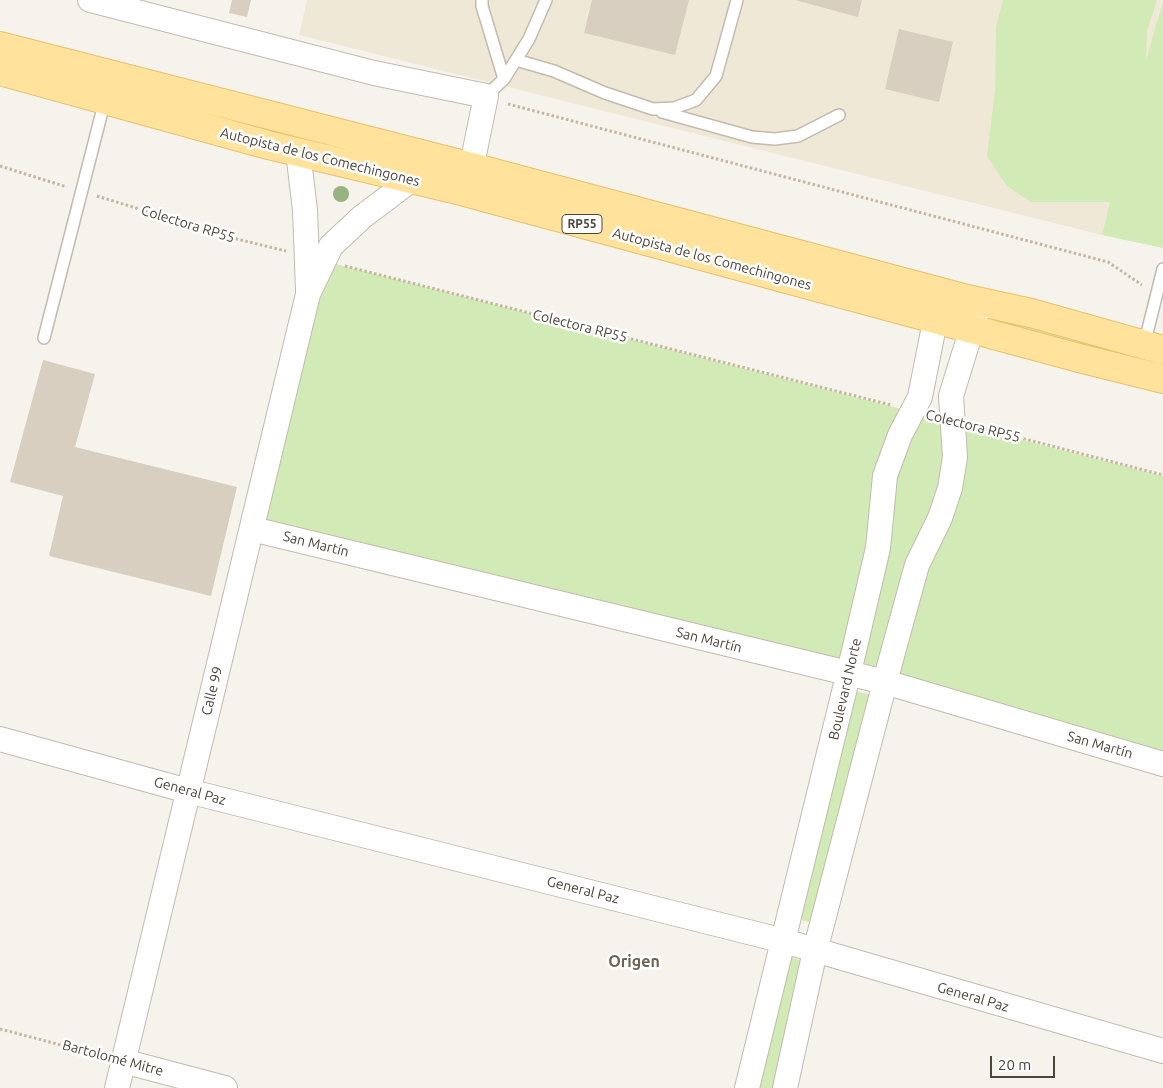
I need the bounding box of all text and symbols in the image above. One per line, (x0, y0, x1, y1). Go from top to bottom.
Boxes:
street label: Autopista de los Comechingones (218, 124, 422, 190)
street label: Colectora RP55 (139, 202, 237, 246)
road number: RP55 (562, 214, 602, 233)
street label: Autopista de los Comechingones (611, 224, 813, 294)
street label: Colectora RP55 (531, 306, 629, 346)
street label: Colectora RP55 (924, 406, 1022, 446)
street label: San Martín (281, 528, 351, 560)
street label: San Martín (674, 624, 744, 656)
street label: Boulevard Norte (825, 637, 865, 741)
street label: Calle 99 (198, 665, 226, 717)
street label: San Martín (1065, 728, 1135, 762)
street label: General Paz (152, 773, 228, 809)
street label: General Paz (545, 873, 621, 907)
district label: Origen (608, 952, 660, 972)
street label: General Paz (935, 979, 1011, 1015)
street label: Bartolomé Mitre (61, 1036, 165, 1080)
scale bar (993, 1046, 1058, 1078)
text: 20 m (998, 1056, 1031, 1073)

